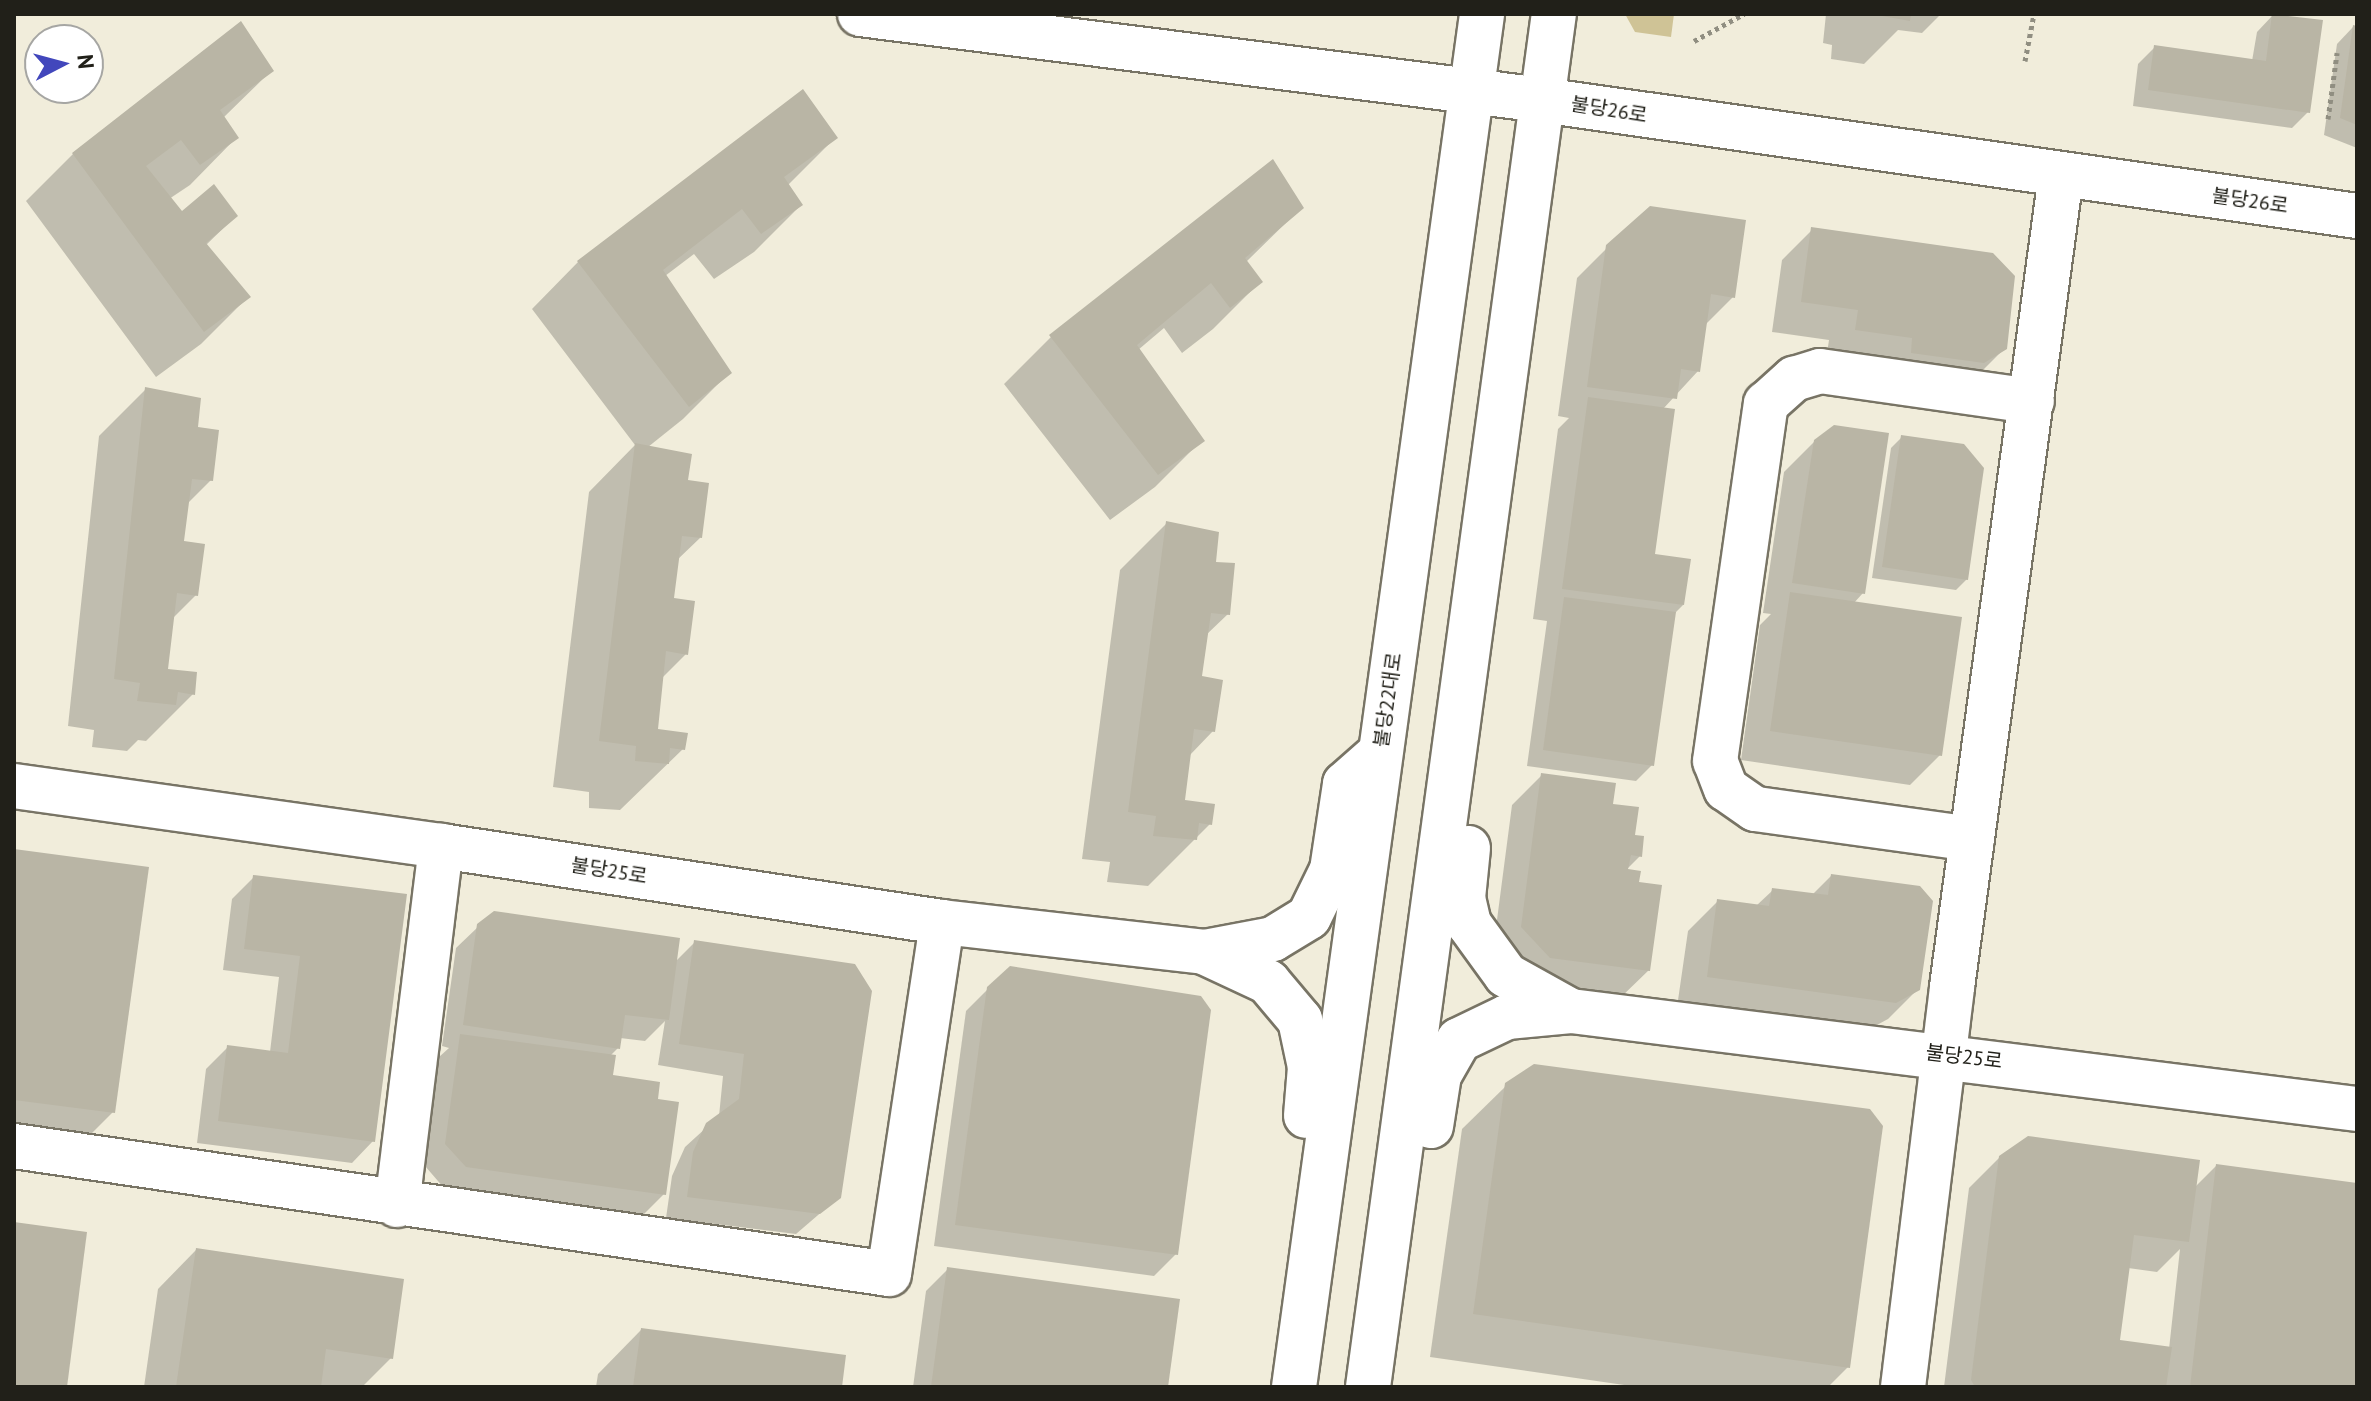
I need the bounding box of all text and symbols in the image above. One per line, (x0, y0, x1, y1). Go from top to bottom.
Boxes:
north arrow (24, 24, 104, 104)
text: N (71, 53, 101, 70)
street label: 불당26로 (1569, 92, 1649, 128)
street label: 불당26로 (2210, 184, 2290, 218)
street label: 불당22대로 (1369, 651, 1407, 749)
street label: 불당25로 (569, 853, 649, 889)
street label: 불당25로 (1924, 1040, 2004, 1074)

